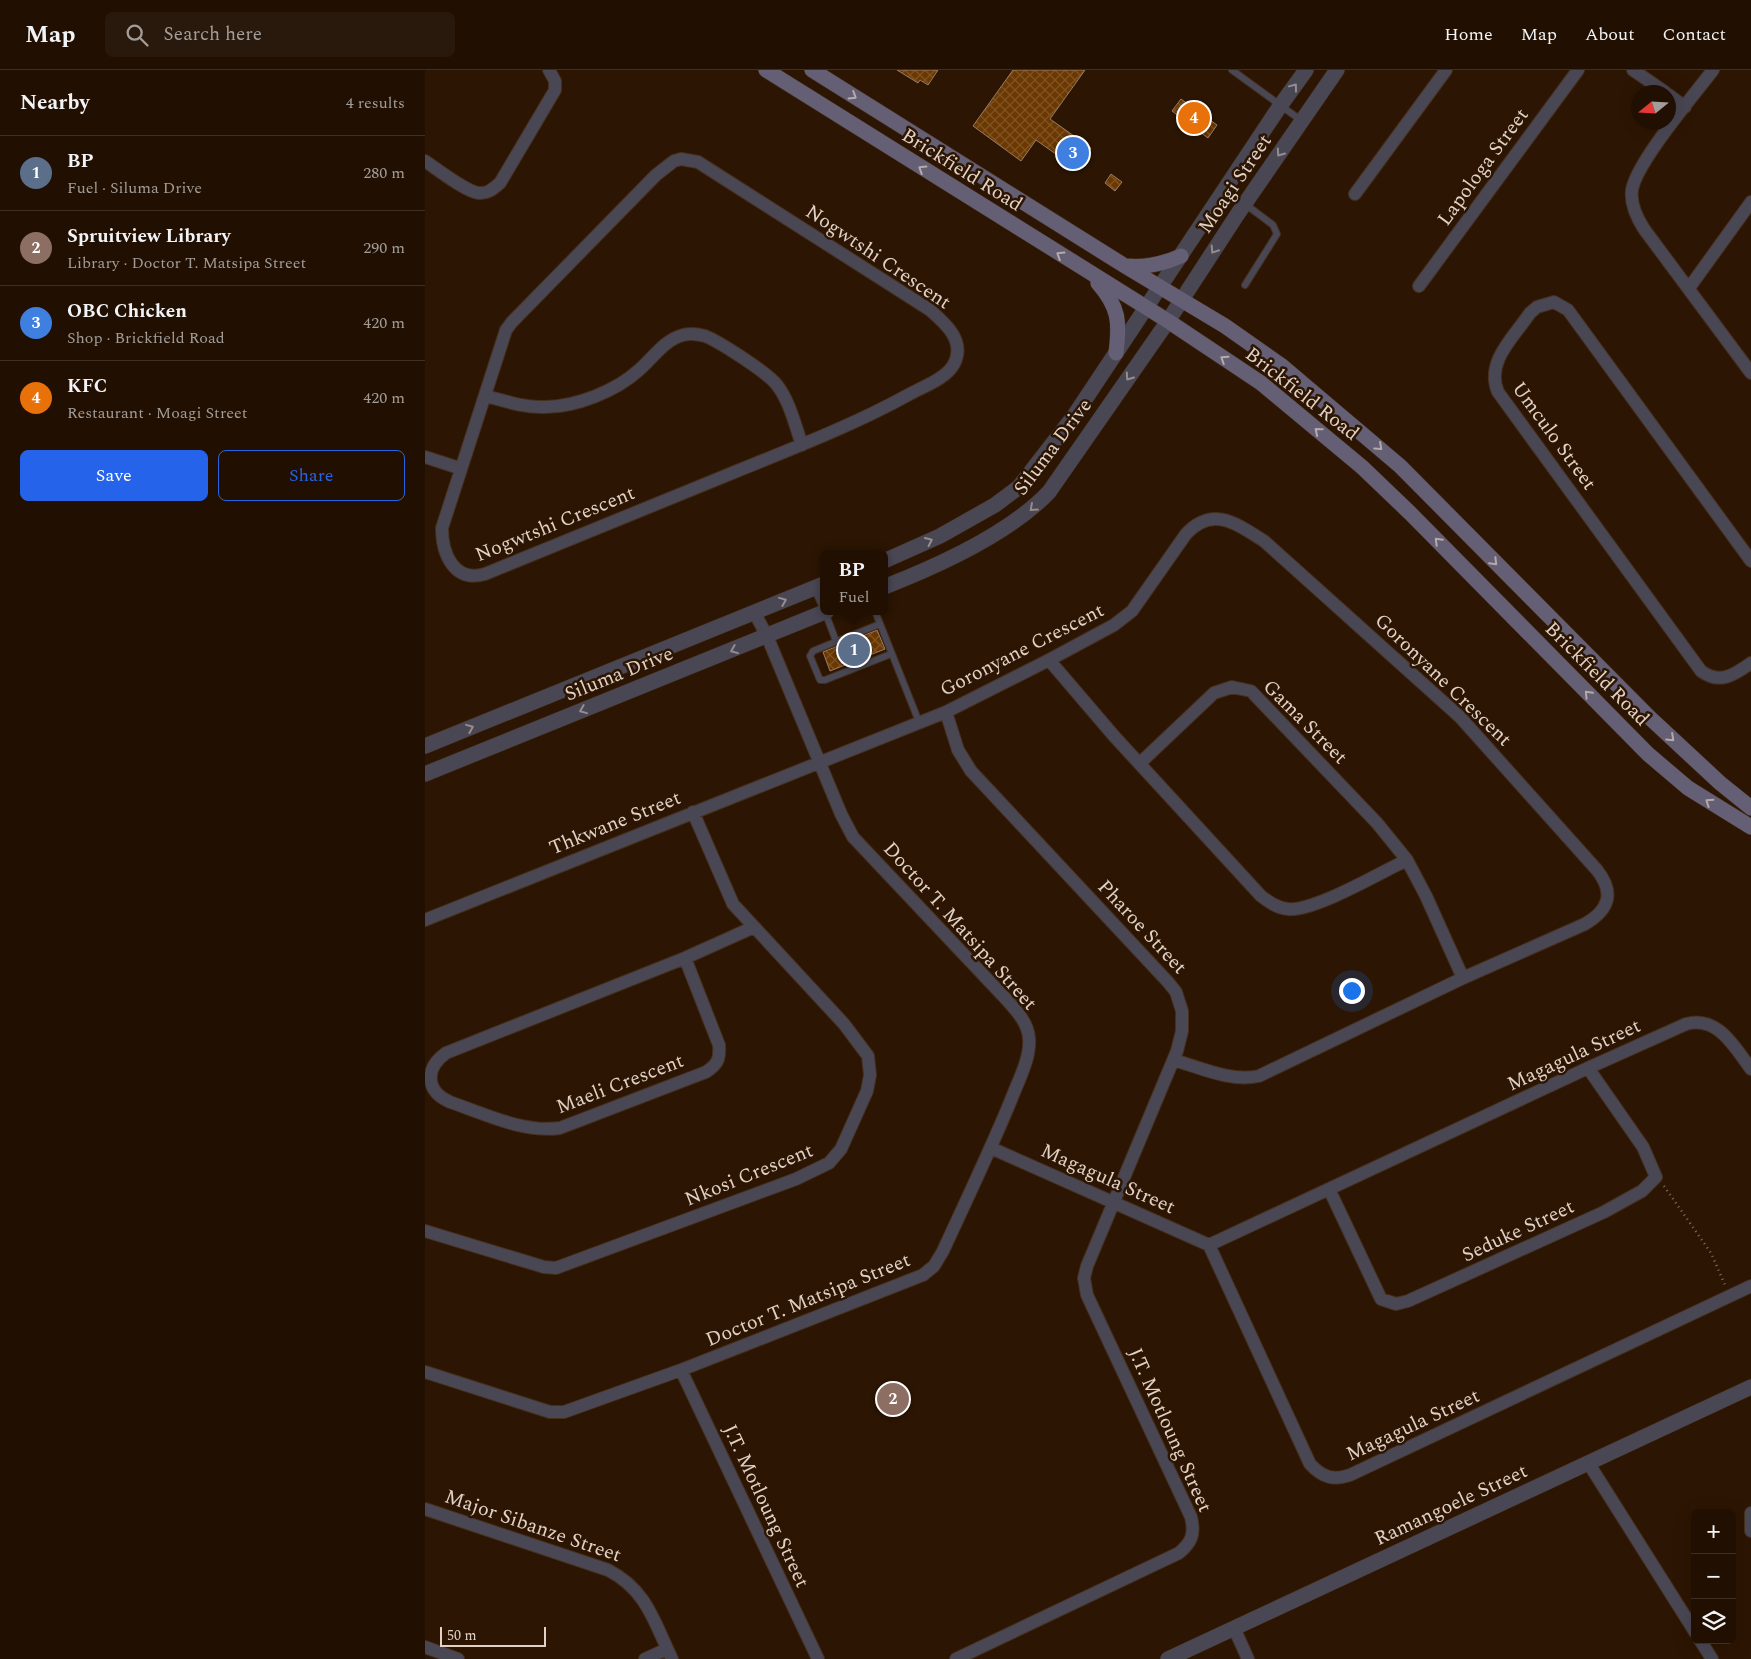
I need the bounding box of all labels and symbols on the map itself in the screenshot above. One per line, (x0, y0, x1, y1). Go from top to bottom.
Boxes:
one-way arrow (1288, 83, 1297, 93)
north arrow (1631, 85, 1676, 130)
one-way arrow (848, 90, 857, 99)
pin: 4 (1178, 99, 1210, 137)
street label: Lapologa Street (1430, 102, 1536, 232)
street label: Brickfield Road (896, 121, 1028, 219)
street label: Moagi Street (1191, 128, 1279, 240)
pin: 3 (1057, 134, 1089, 172)
one-way arrow (1276, 148, 1286, 157)
one-way arrow (919, 166, 928, 175)
street label: Nogwtshi Crescent (799, 197, 957, 317)
one-way arrow (1211, 245, 1221, 254)
one-way arrow (1056, 252, 1065, 262)
street label: Brickfield Road (1238, 340, 1366, 448)
one-way arrow (1221, 356, 1230, 365)
one-way arrow (1126, 371, 1135, 381)
street label: Umculo Street (1504, 375, 1604, 497)
street label: Siluma Drive (1006, 392, 1100, 502)
one-way arrow (1315, 427, 1324, 436)
one-way arrow (1373, 441, 1382, 450)
street label: Nogwtshi Crescent (471, 478, 639, 570)
one-way arrow (1030, 502, 1039, 511)
one-way arrow (923, 537, 932, 547)
one-way arrow (1434, 537, 1443, 546)
one-way arrow (1488, 556, 1497, 565)
street label: Goronyane Crescent (935, 596, 1109, 704)
one-way arrow (778, 597, 787, 607)
street label: Goronyane Crescent (1368, 606, 1518, 754)
street label: Brickfield Road (1538, 615, 1656, 733)
pin: 1 (838, 631, 870, 669)
street label: Siluma Drive (560, 639, 678, 709)
one-way arrow (730, 644, 738, 654)
street label: Gama Street (1256, 673, 1354, 771)
one-way arrow (1585, 691, 1594, 700)
one-way arrow (579, 704, 588, 715)
one-way arrow (465, 724, 474, 734)
one-way arrow (1665, 732, 1674, 741)
street label: Thkwane Street (545, 783, 685, 863)
one-way arrow (1705, 799, 1715, 808)
street label: Doctor T. Matsipa Street (876, 835, 1044, 1017)
street label: Pharoe Street (1090, 873, 1194, 981)
your location (1339, 978, 1365, 1004)
street label: Magagula Street (1502, 1011, 1646, 1099)
street label: Maeli Crescent (552, 1046, 688, 1122)
street label: Nkosi Crescent (680, 1136, 818, 1214)
street label: Magagula Street (1036, 1136, 1180, 1222)
street label: Seduke Street (1457, 1192, 1579, 1270)
street label: Doctor T. Matsipa Street (701, 1245, 915, 1355)
street label: J.T. Motloung Street (1120, 1343, 1220, 1517)
pin: 2 (877, 1380, 909, 1418)
street label: Magagula Street (1341, 1381, 1485, 1469)
street label: J.T. Motloung Street (715, 1419, 817, 1593)
street label: Ramangoele Street (1369, 1456, 1533, 1554)
street label: Major Sibanze Street (441, 1482, 625, 1570)
scale bar (440, 1624, 546, 1647)

